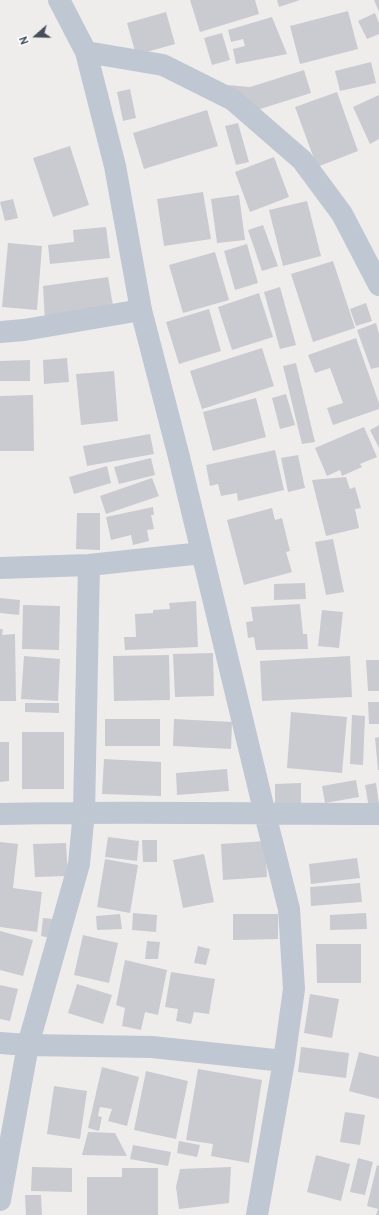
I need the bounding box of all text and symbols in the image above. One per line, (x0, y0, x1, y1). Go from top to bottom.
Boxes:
north arrow (16, 16, 56, 56)
text: N (17, 34, 33, 46)

